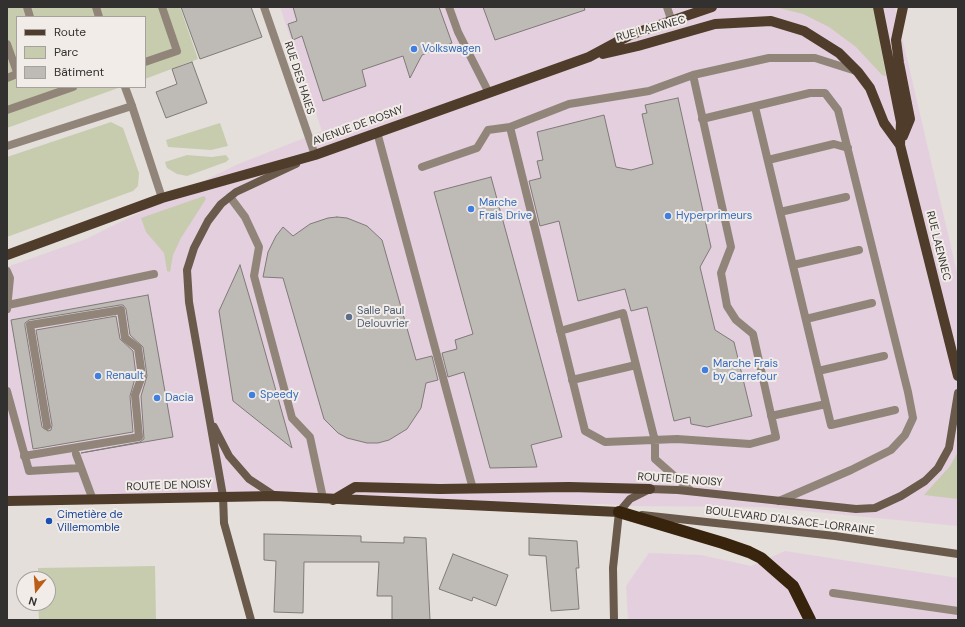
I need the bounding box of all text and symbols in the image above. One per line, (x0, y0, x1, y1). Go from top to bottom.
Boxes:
street label: RUE LAENNEC (615, 13, 687, 45)
legend (16, 16, 146, 88)
text: Route (54, 24, 86, 40)
street label: RUE DES HAIES (281, 40, 317, 116)
place label: Volkswagen (422, 42, 481, 56)
text: Parc (54, 44, 78, 60)
marker: Volkswagen (409, 44, 419, 54)
text: Bâtiment (54, 64, 104, 80)
street label: AVENUE DE ROSNY (311, 103, 405, 149)
place label: Marche Frais Drive (479, 196, 532, 222)
marker: Marche Frais Drive (466, 204, 476, 214)
place label: Hyperprimeurs (676, 209, 752, 223)
street label: RUE LAENNEC (923, 210, 953, 282)
marker: Hyperprimeurs (663, 211, 673, 221)
place label: Salle Paul Delouvrier (357, 304, 409, 330)
marker: Salle Paul Delouvrier (344, 312, 354, 322)
place label: Marche Frais by Carrefour (713, 357, 778, 383)
marker: Marche Frais by Carrefour (700, 365, 710, 375)
place label: Renault (106, 369, 144, 383)
marker: Renault (93, 371, 103, 381)
place label: Speedy (260, 388, 299, 402)
marker: Speedy (247, 390, 257, 400)
place label: Dacia (165, 391, 193, 405)
marker: Dacia (152, 393, 162, 403)
street label: ROUTE DE NOISY (637, 470, 723, 490)
street label: ROUTE DE NOISY (126, 478, 212, 494)
street label: BOULEVARD D'ALSACE-LORRAINE (705, 504, 875, 538)
place label: Cimetière de Villemomble (57, 508, 123, 534)
marker: Cimetière de Villemomble (44, 516, 54, 526)
north arrow (16, 571, 56, 611)
text: N (27, 594, 39, 609)

